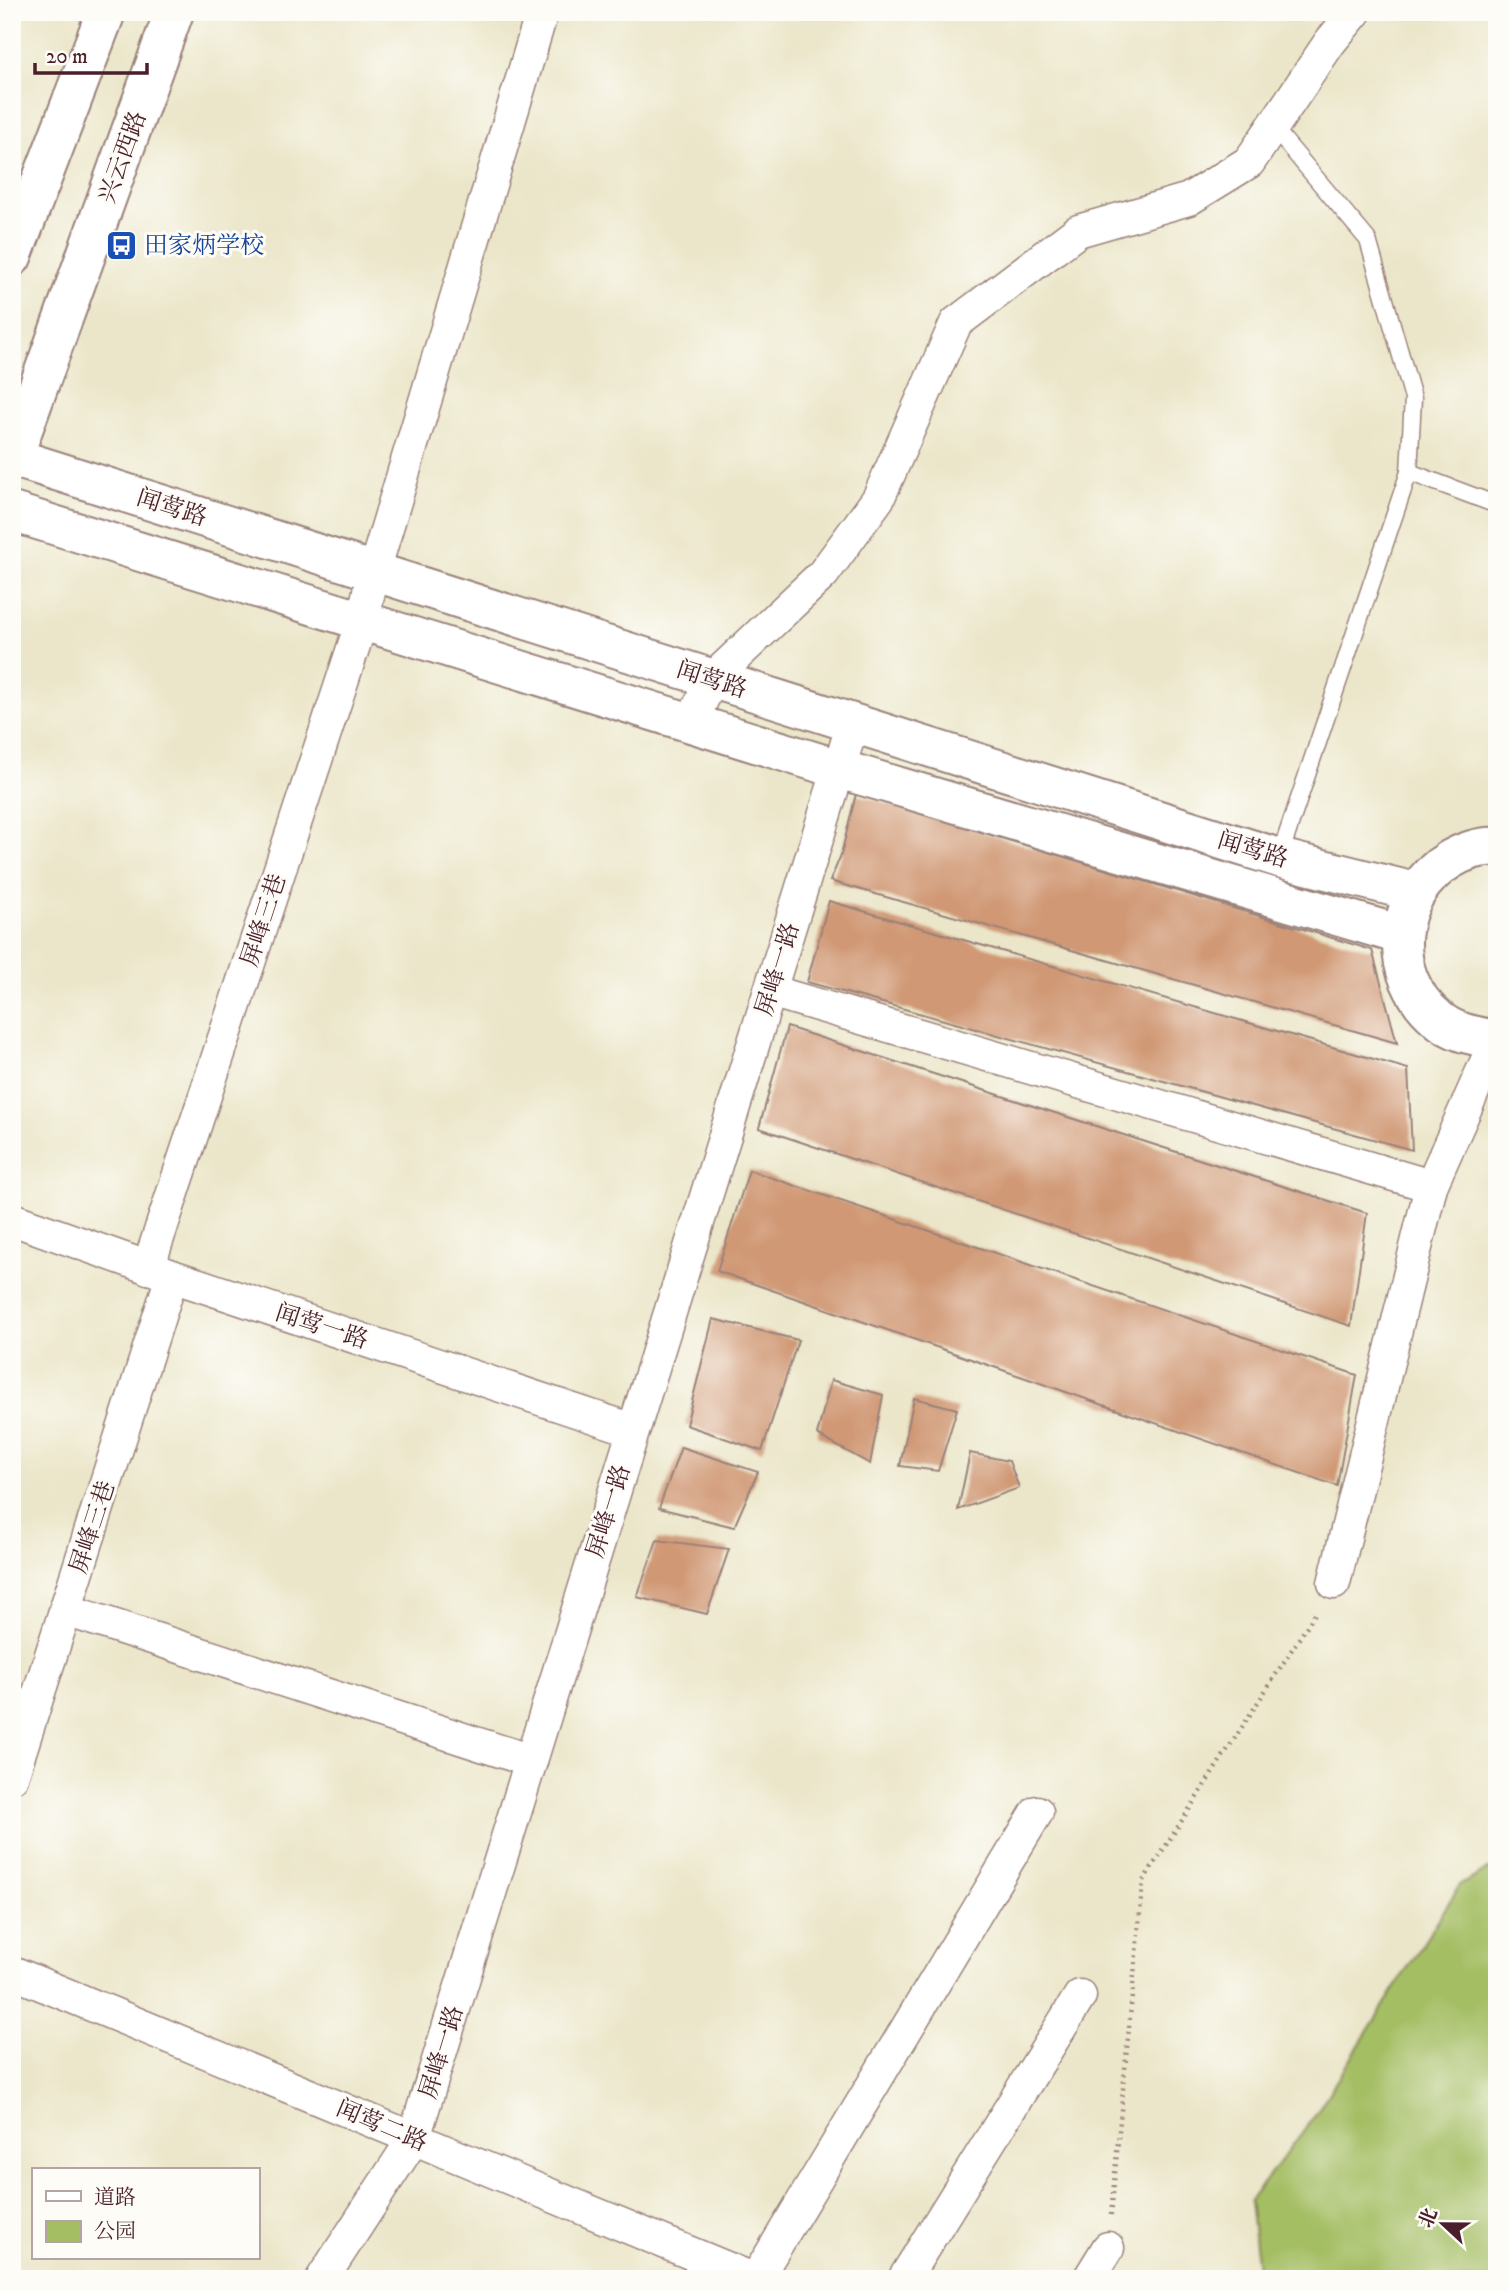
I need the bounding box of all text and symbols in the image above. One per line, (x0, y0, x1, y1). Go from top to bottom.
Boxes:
scale bar (35, 32, 147, 76)
text: 20 m (46, 44, 88, 70)
street label: 兴云西路 (92, 107, 153, 208)
bus stop icon: 田家炳学校 (104, 228, 138, 262)
place label: 田家炳学校 (144, 231, 264, 261)
street label: 闻莺路 (133, 483, 211, 533)
street label: 闻莺路 (673, 655, 751, 705)
street label: 闻莺路 (1214, 825, 1292, 875)
street label: 屏峰三巷 (235, 870, 293, 971)
street label: 屏峰一路 (750, 919, 806, 1020)
street label: 闻莺一路 (271, 1298, 372, 1356)
street label: 屏峰一路 (581, 1461, 637, 1562)
street label: 屏峰三巷 (64, 1477, 122, 1578)
street label: 屏峰一路 (414, 2002, 470, 2103)
street label: 闻莺二路 (332, 2093, 432, 2158)
legend (32, 2168, 259, 2260)
text: 道路 (94, 2185, 136, 2211)
north arrow (1408, 2190, 1478, 2260)
text: 北 (1414, 2205, 1443, 2231)
text: 公园 (94, 2219, 136, 2245)

